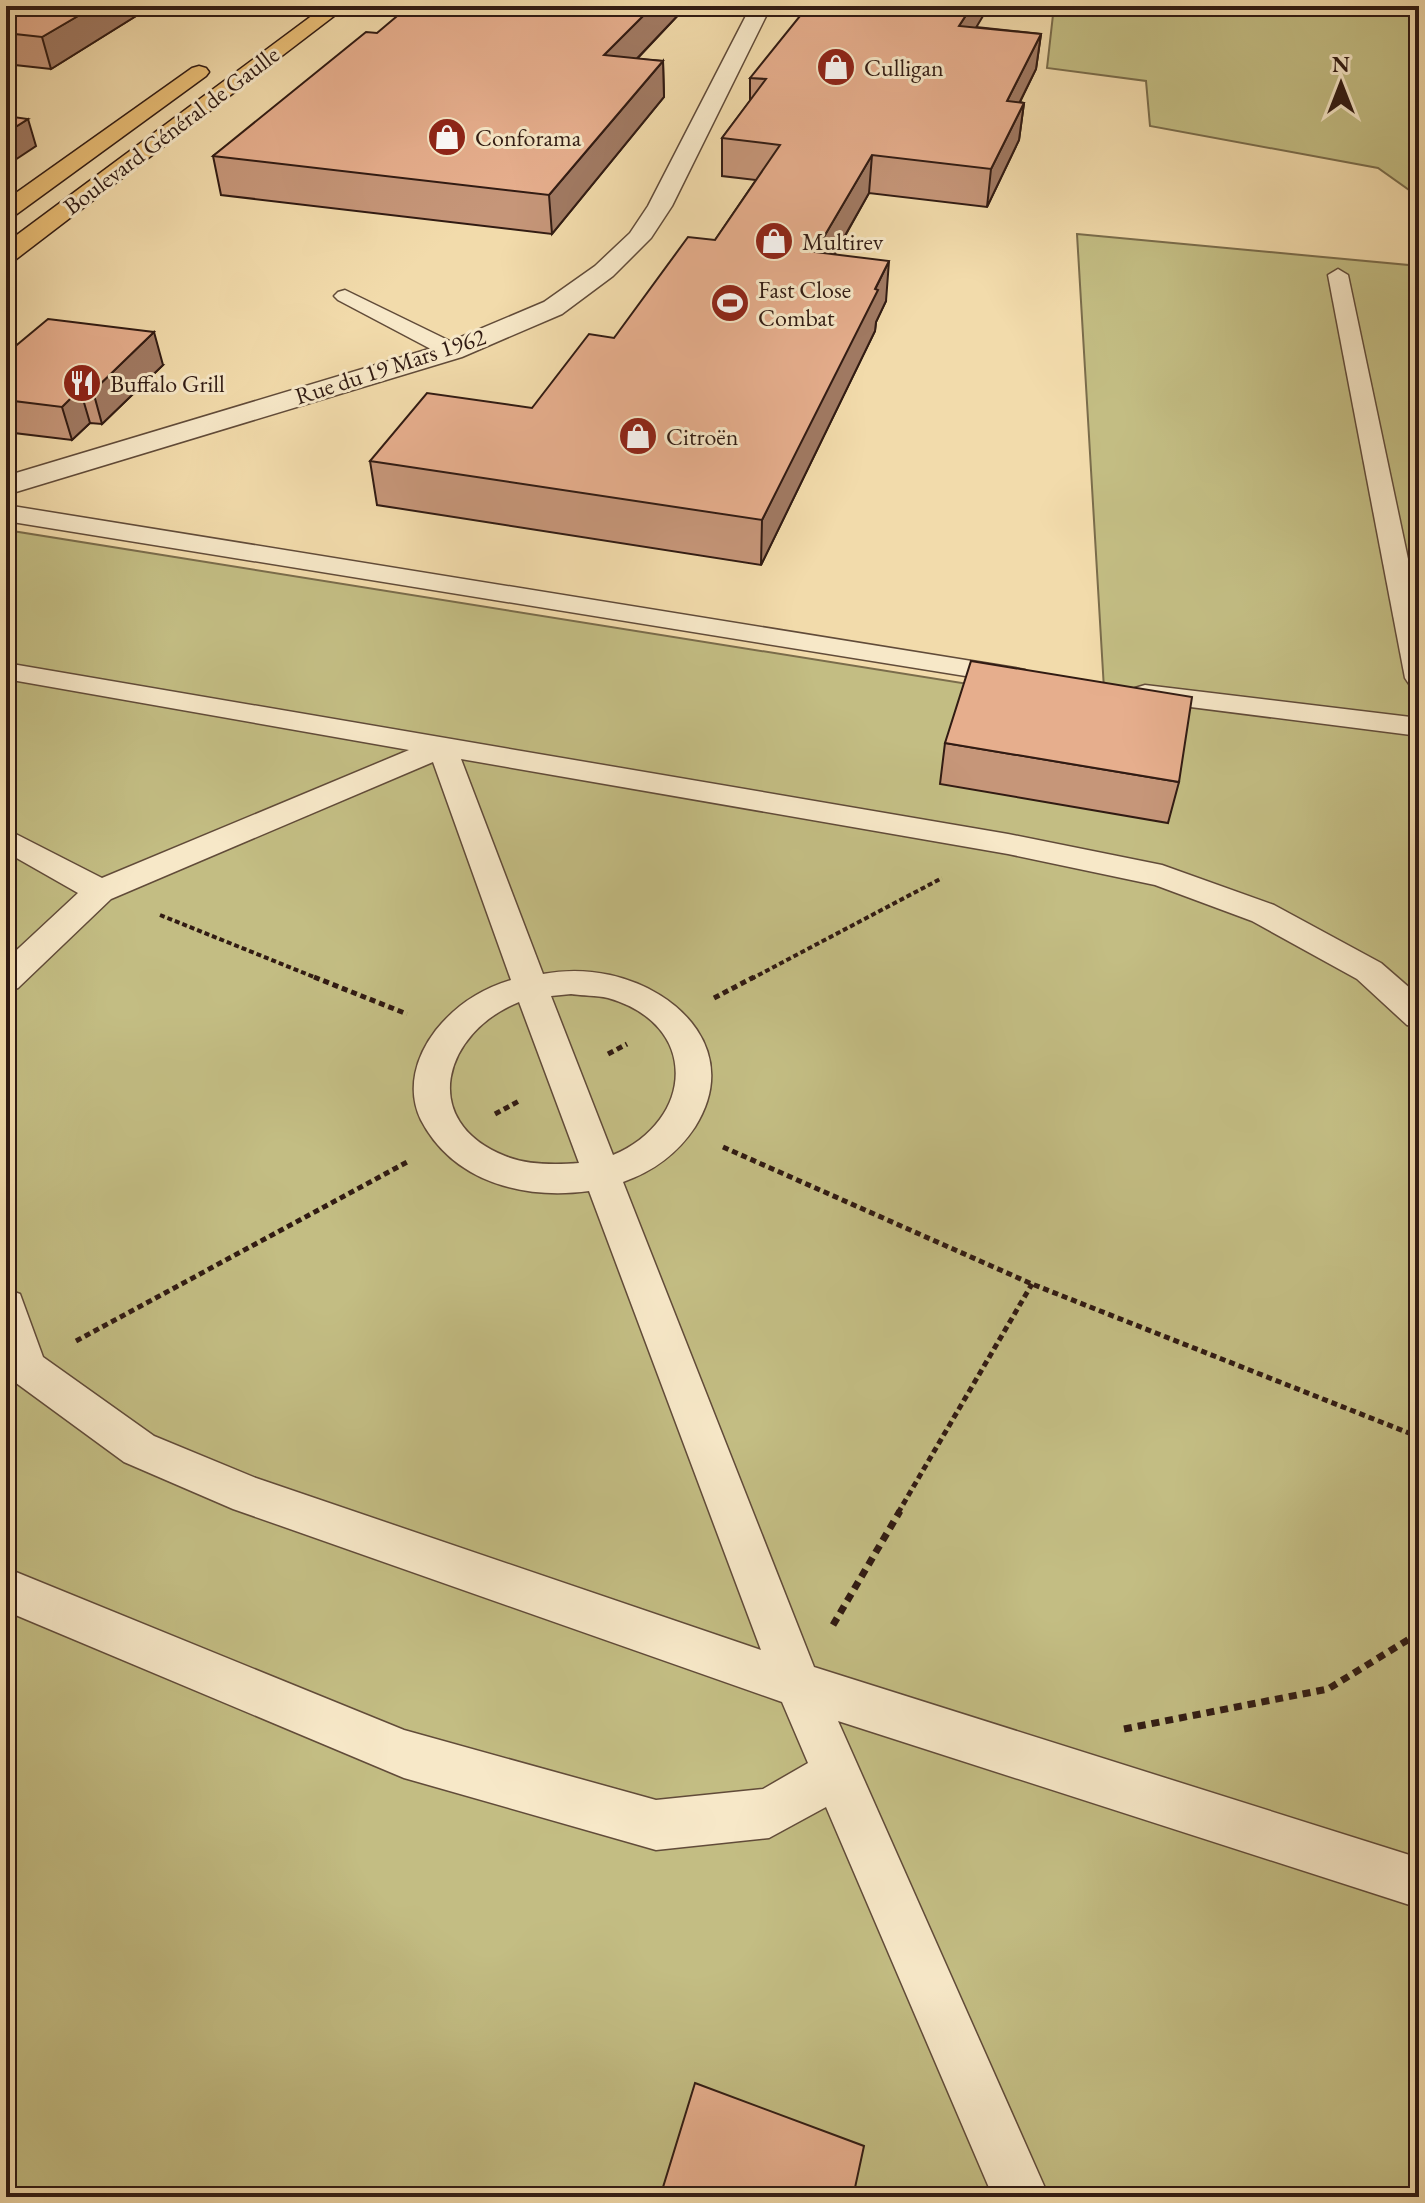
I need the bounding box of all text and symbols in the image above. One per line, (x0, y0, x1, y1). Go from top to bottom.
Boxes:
street label: Boulevard Général de Gaulle (57, 39, 285, 221)
north arrow (1301, 44, 1381, 124)
shop icon: Culligan (815, 46, 857, 88)
text: N (1332, 50, 1350, 79)
place label: Culligan (864, 52, 944, 83)
shop icon: Conforama (426, 116, 468, 158)
place label: Conforama (475, 122, 582, 153)
shop icon: Multirev (753, 220, 795, 262)
place label: Multirev (802, 226, 884, 257)
place label: Fast Close Combat (758, 274, 851, 333)
sports icon: Fast Close Combat (709, 282, 751, 324)
street label: Rue du 19 Mars 1962 (291, 320, 490, 411)
restaurant icon: Buffalo Grill (61, 362, 103, 404)
place label: Buffalo Grill (110, 368, 225, 399)
shop icon: Citroën (617, 415, 659, 457)
place label: Citroën (666, 421, 739, 452)

